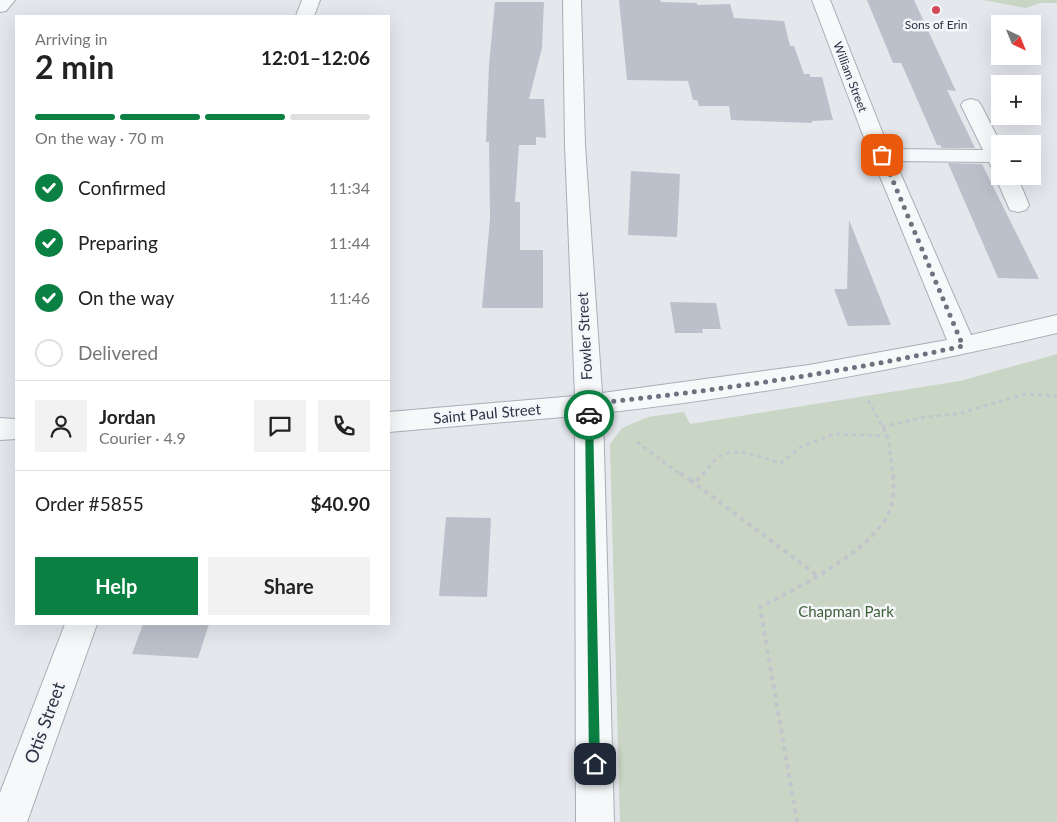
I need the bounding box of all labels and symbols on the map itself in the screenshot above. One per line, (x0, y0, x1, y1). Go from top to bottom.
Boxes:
marker: Sons of Erin (930, 4, 942, 16)
north arrow (991, 15, 1041, 65)
place label: Sons of Erin (905, 17, 967, 32)
street label: William Street (830, 39, 871, 115)
pin (861, 134, 903, 176)
street label: Fowler Street (573, 291, 595, 380)
courier (564, 390, 614, 440)
street label: Saint Paul Street (432, 399, 542, 427)
park label: Chapman Park (798, 602, 894, 620)
street label: Otis Street (19, 678, 69, 766)
pin (574, 743, 616, 785)

